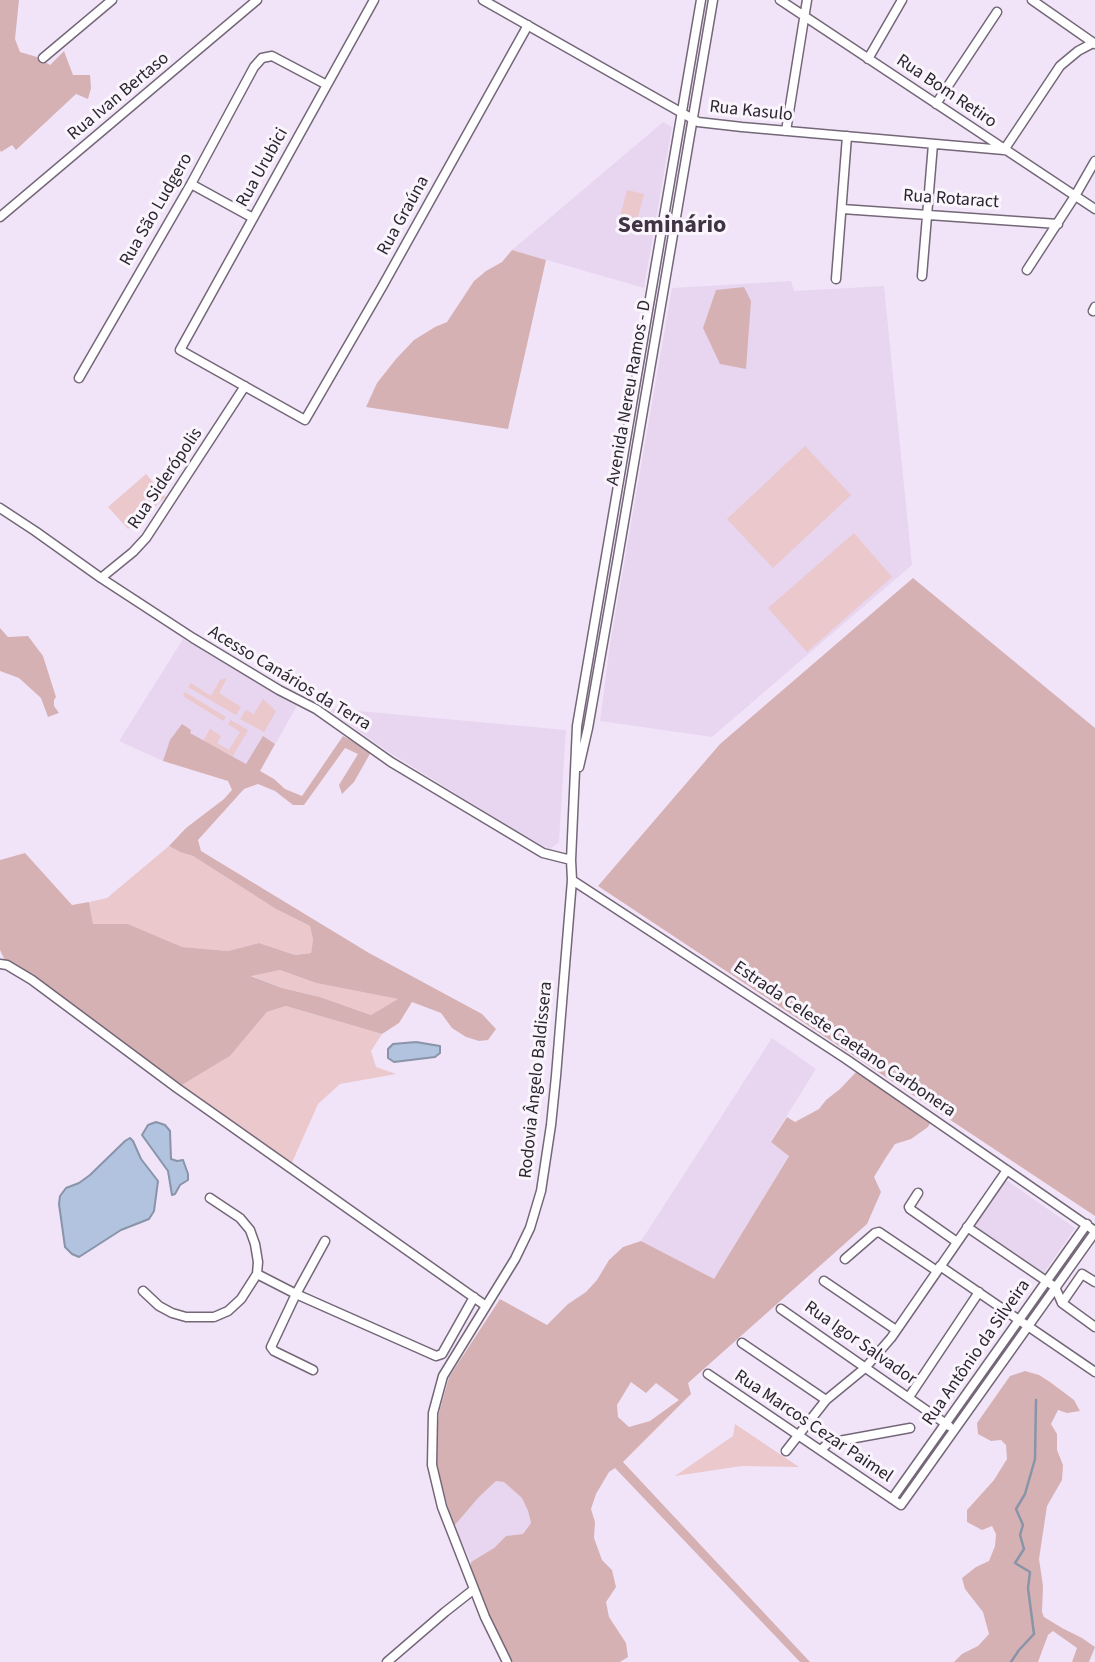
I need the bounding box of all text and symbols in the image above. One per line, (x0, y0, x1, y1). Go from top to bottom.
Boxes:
street label: Rua Ivan Bertaso (64, 48, 174, 146)
street label: Rua Bom Retiro (892, 50, 1000, 134)
street label: Rua Kasulo (708, 97, 794, 127)
street label: Rua Urubici (232, 125, 294, 211)
street label: Rua São Ludgero (116, 150, 198, 270)
street label: Rua Graúna (373, 173, 435, 259)
street label: Rua Rotaract (902, 186, 1000, 214)
district label: Seminário (618, 213, 726, 241)
street label: Avenida Nereu Ramos - D (603, 299, 657, 487)
street label: Rua Siderópolis (124, 424, 208, 534)
street label: Acesso Canários da Terra (204, 622, 374, 736)
street label: Estrada Celeste Caetano Carbonera (729, 957, 959, 1123)
street label: Rodovia Ângelo Baldissera (516, 980, 558, 1180)
street label: Rua Antônio da Silveira (918, 1276, 1036, 1430)
street label: Rua Igor Salvador (800, 1297, 920, 1391)
street label: Rua Marcos Cezar Paimel (730, 1366, 896, 1488)

